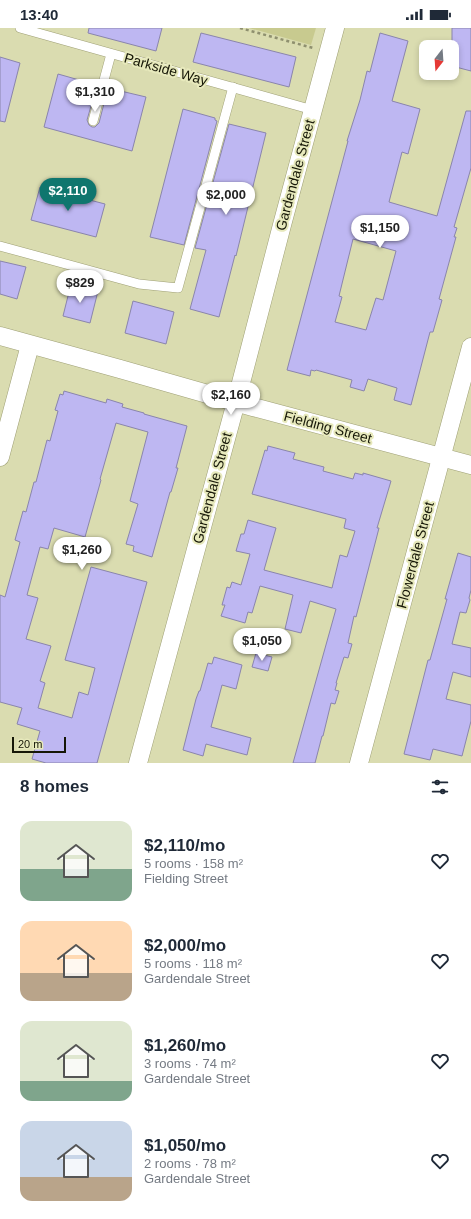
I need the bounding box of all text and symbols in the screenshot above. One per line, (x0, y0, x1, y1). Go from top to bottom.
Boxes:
text: 13:40 (20, 6, 58, 23)
north arrow (419, 40, 459, 80)
map controls (419, 40, 459, 80)
street label: Parkside Way (123, 49, 209, 89)
pin: $1,310 (62, 79, 128, 113)
text: $1,310 (75, 84, 115, 99)
street label: Gardendale Street (272, 118, 318, 232)
pin: $2,110 (35, 178, 101, 212)
pin: $2,000 (193, 182, 259, 216)
text: $2,110 (48, 183, 88, 198)
text: $2,000 (206, 187, 246, 202)
pin: $1,150 (347, 215, 413, 249)
text: $1,150 (360, 220, 400, 235)
pin: $829 (56, 270, 104, 304)
text: $829 (66, 275, 94, 290)
pin: $2,160 (198, 382, 264, 416)
text: $2,160 (211, 387, 251, 402)
street label: Fielding Street (282, 408, 374, 446)
street label: Gardendale Street (189, 431, 235, 545)
street label: Flowerdale Street (393, 500, 437, 610)
pin: $1,260 (49, 537, 115, 571)
text: $1,260 (62, 542, 102, 557)
pin: $1,050 (229, 628, 295, 662)
text: $1,050 (242, 633, 282, 648)
scale bar (12, 735, 66, 754)
text: 20 m (18, 738, 42, 750)
icon: filters (429, 776, 451, 798)
text: 8 homes (20, 777, 89, 796)
text: $2,110/mo (144, 836, 225, 855)
icon: home (52, 837, 100, 885)
icon: heart (429, 850, 451, 872)
text: 5 rooms · 158 m² (144, 856, 243, 871)
text: Fielding Street (144, 871, 228, 886)
text: $2,000/mo (144, 936, 226, 955)
icon: home (52, 937, 100, 985)
icon: heart (429, 950, 451, 972)
text: 5 rooms · 118 m² (144, 956, 242, 971)
text: Gardendale Street (144, 971, 250, 986)
text: $1,260/mo (144, 1036, 226, 1055)
icon: home (52, 1037, 100, 1085)
icon: heart (429, 1050, 451, 1072)
text: 3 rooms · 74 m² (144, 1056, 236, 1071)
text: Gardendale Street (144, 1071, 250, 1086)
text: $1,050/mo (144, 1136, 226, 1155)
icon: home (52, 1137, 100, 1185)
icon: heart (429, 1150, 451, 1172)
text: 2 rooms · 78 m² (144, 1156, 236, 1171)
text: Gardendale Street (144, 1171, 250, 1186)

